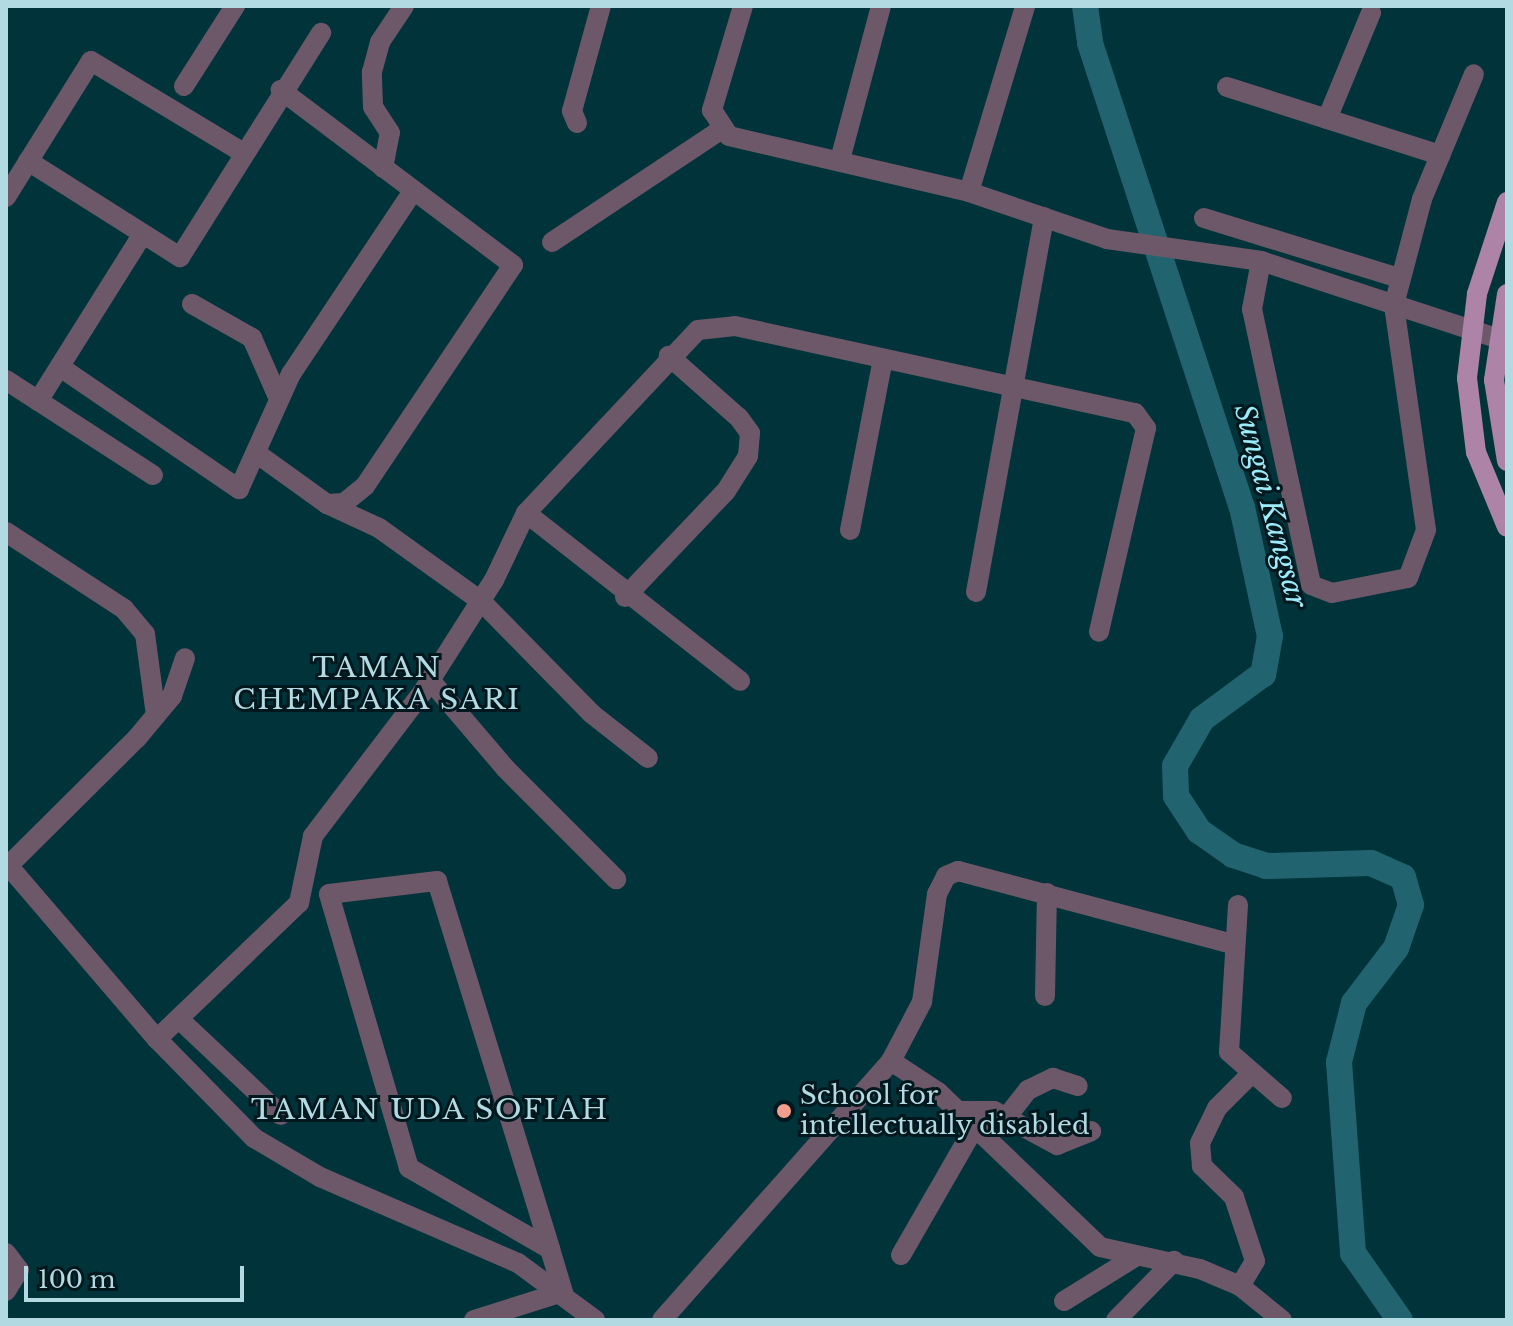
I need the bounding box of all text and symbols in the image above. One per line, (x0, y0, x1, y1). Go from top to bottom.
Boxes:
water label: Sungai Kangsar (1227, 400, 1313, 612)
district label: TAMAN CHEMPAKA SARI (233, 651, 521, 717)
place label: School for intellectually disabled (800, 1080, 1090, 1142)
district label: TAMAN UDA SOFIAH (250, 1093, 610, 1127)
marker: School for intellectually disabled (775, 1102, 793, 1120)
scale bar (28, 1250, 248, 1300)
text: 100 m (38, 1265, 116, 1294)

